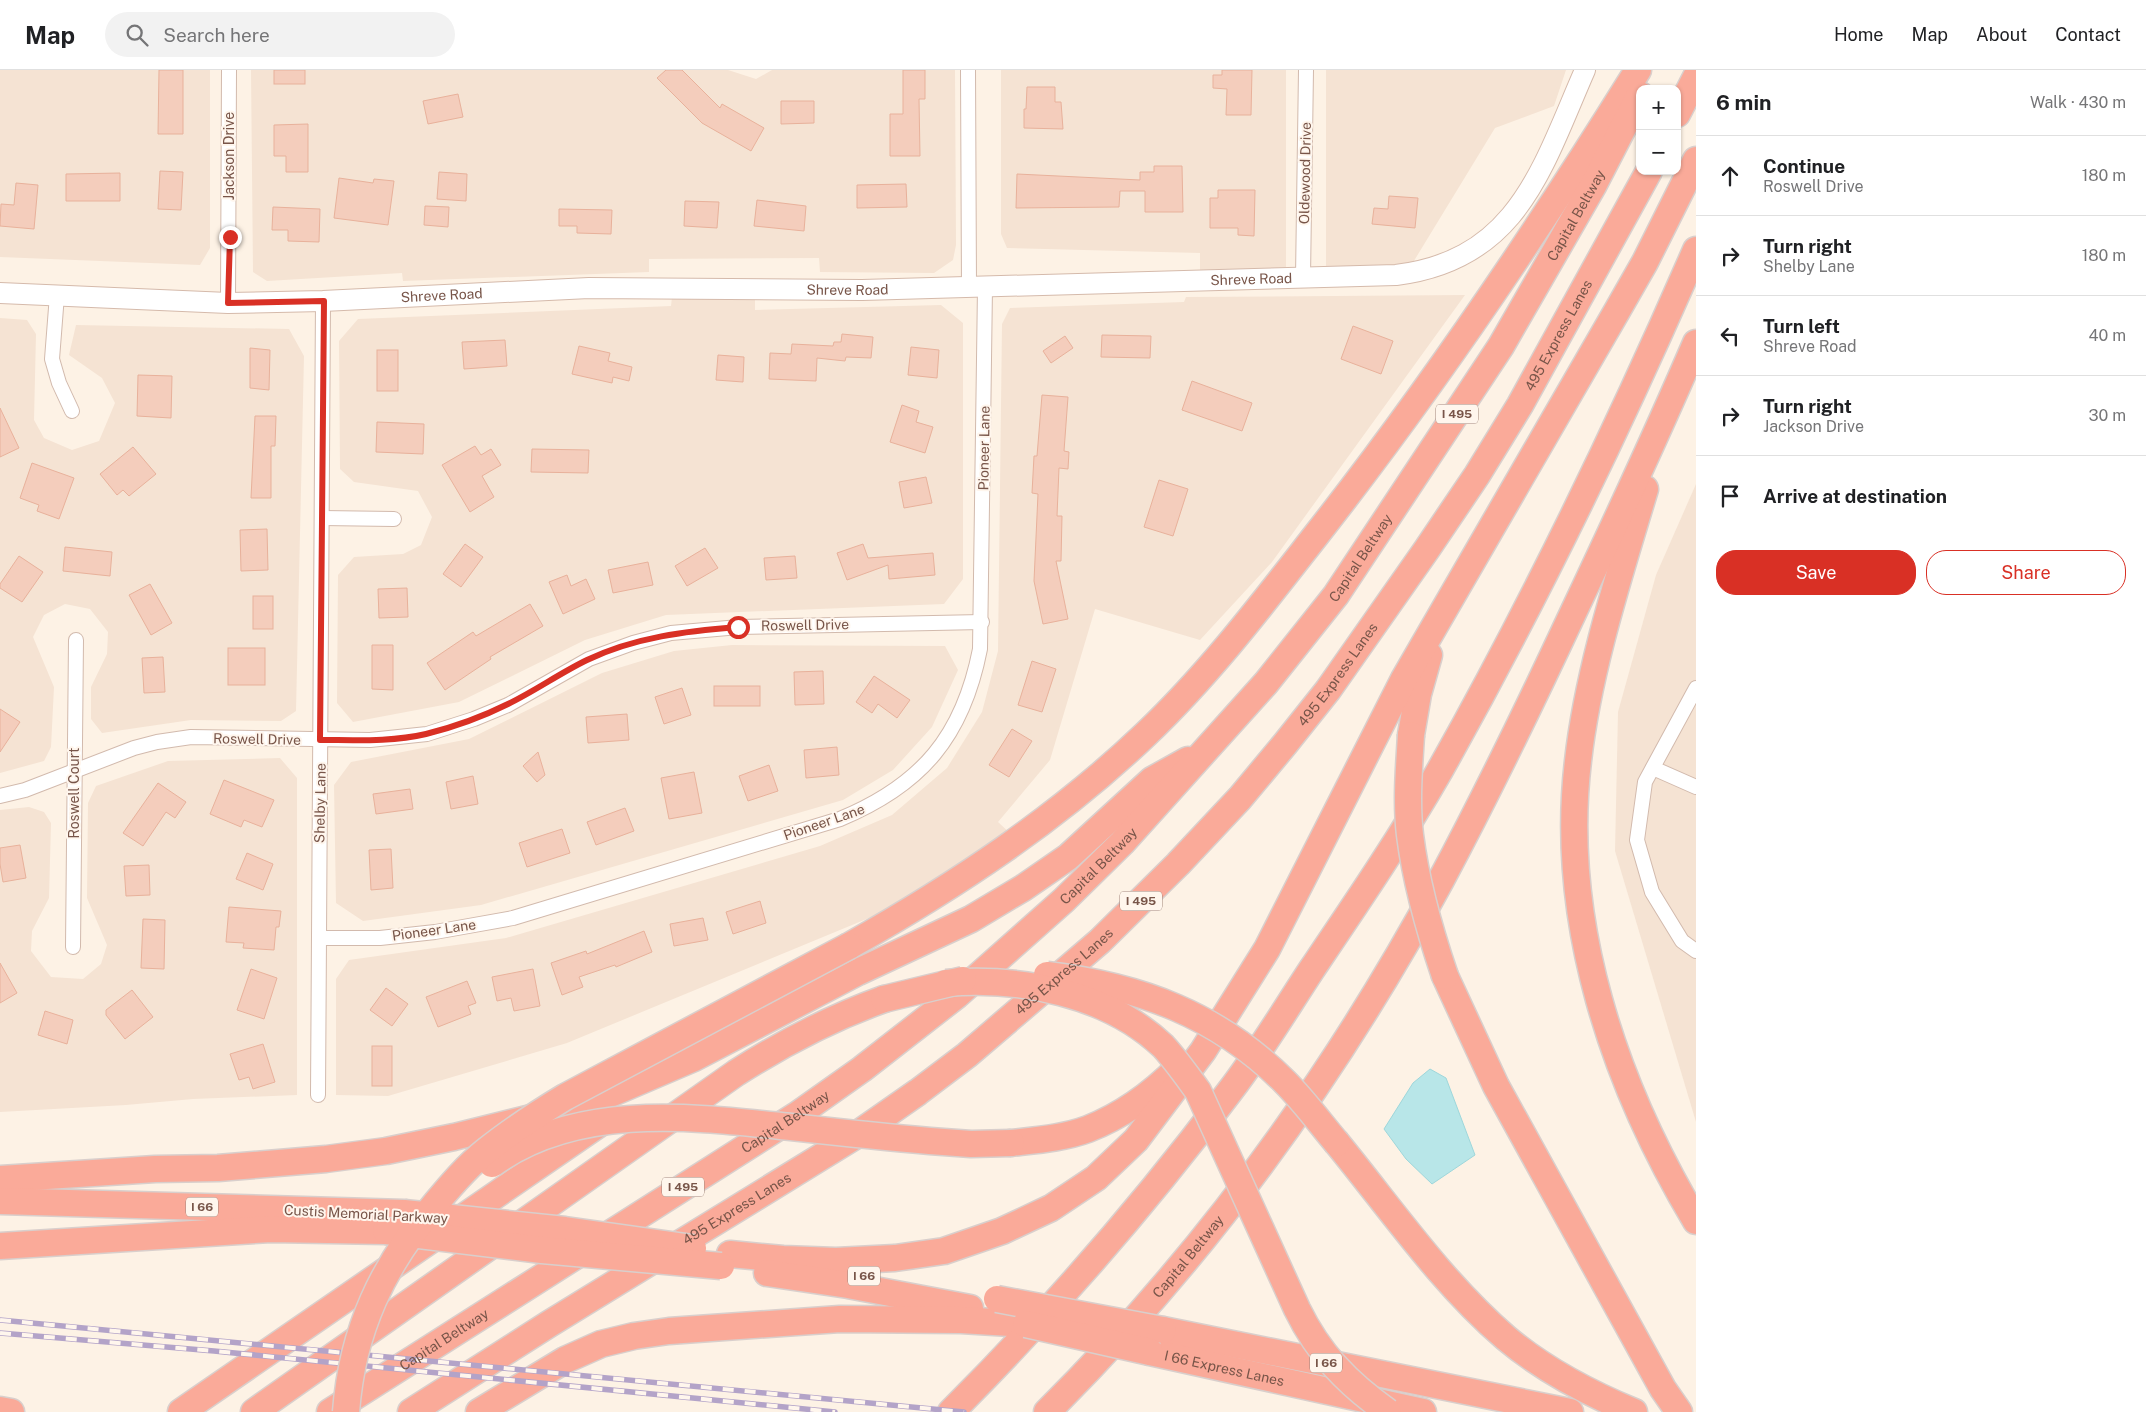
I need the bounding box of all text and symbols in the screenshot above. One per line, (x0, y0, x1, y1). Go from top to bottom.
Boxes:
search box (105, 12, 455, 57)
text: Map (25, 21, 75, 49)
icon: search (123, 21, 151, 49)
text: Search here (163, 24, 270, 46)
text: Home (1834, 24, 1884, 45)
text: Map (1912, 24, 1948, 45)
text: About (1976, 24, 2027, 45)
text: Contact (2055, 24, 2121, 45)
map controls (1636, 85, 1681, 175)
button: + (1636, 85, 1681, 130)
text: 6 min (1716, 90, 1772, 115)
text: Walk · 430 m (2030, 93, 2126, 112)
street label: Jackson Drive (221, 112, 237, 200)
street label: Oldewood Drive (1296, 122, 1314, 224)
button: − (1636, 130, 1681, 175)
text: Continue (1763, 155, 1845, 177)
icon: ahead (1716, 162, 1744, 190)
text: 180 m (2082, 166, 2126, 185)
street label: Capital Beltway (1544, 167, 1608, 264)
text: Roswell Drive (1763, 177, 1864, 196)
route end (219, 226, 242, 249)
text: Turn right (1763, 235, 1852, 257)
icon: right (1716, 242, 1744, 270)
text: 180 m (2082, 246, 2126, 265)
text: Shelby Lane (1763, 257, 1855, 276)
street label: Shreve Road (1210, 270, 1292, 288)
street label: 495 Express Lanes (1521, 277, 1595, 394)
street label: Shreve Road (806, 281, 889, 298)
street label: Shreve Road (400, 285, 483, 305)
text: Turn left (1763, 315, 1840, 337)
icon: left (1716, 322, 1744, 350)
text: 40 m (2088, 326, 2126, 345)
text: Shreve Road (1763, 337, 1857, 356)
text: Turn right (1763, 395, 1852, 417)
icon: right (1716, 402, 1744, 430)
road number: I 495 (1436, 404, 1478, 424)
street label: Pioneer Lane (975, 405, 993, 490)
text: 30 m (2089, 406, 2126, 425)
text: Jackson Drive (1763, 417, 1864, 436)
icon: arrive (1716, 482, 1744, 510)
text: Arrive at destination (1763, 485, 1947, 507)
street label: Capital Beltway (1326, 511, 1396, 605)
button: Save (1716, 550, 1916, 595)
button: Share (1926, 550, 2126, 595)
route start (727, 616, 750, 639)
street label: Roswell Drive (761, 616, 849, 634)
street label: 495 Express Lanes (1294, 620, 1381, 729)
street label: Roswell Drive (213, 730, 301, 748)
street label: Roswell Court (66, 748, 82, 839)
street label: Shelby Lane (311, 763, 329, 843)
street label: Pioneer Lane (781, 801, 867, 843)
street label: Capital Beltway (1056, 824, 1140, 908)
road number: I 495 (1120, 891, 1162, 910)
street label: Pioneer Lane (391, 916, 477, 944)
street label: 495 Express Lanes (1012, 925, 1116, 1018)
street label: Capital Beltway (738, 1086, 833, 1156)
street label: 495 Express Lanes (680, 1169, 794, 1248)
road number: I 495 (662, 1178, 704, 1196)
road number: I 66 (186, 1198, 218, 1216)
street label: Custis Memorial Parkway (283, 1202, 449, 1226)
street label: Capital Beltway (1149, 1212, 1227, 1301)
road number: I 66 (848, 1266, 880, 1286)
street label: Capital Beltway (396, 1305, 492, 1374)
street label: I 66 Express Lanes (1163, 1347, 1286, 1389)
road number: I 66 (1310, 1354, 1342, 1372)

